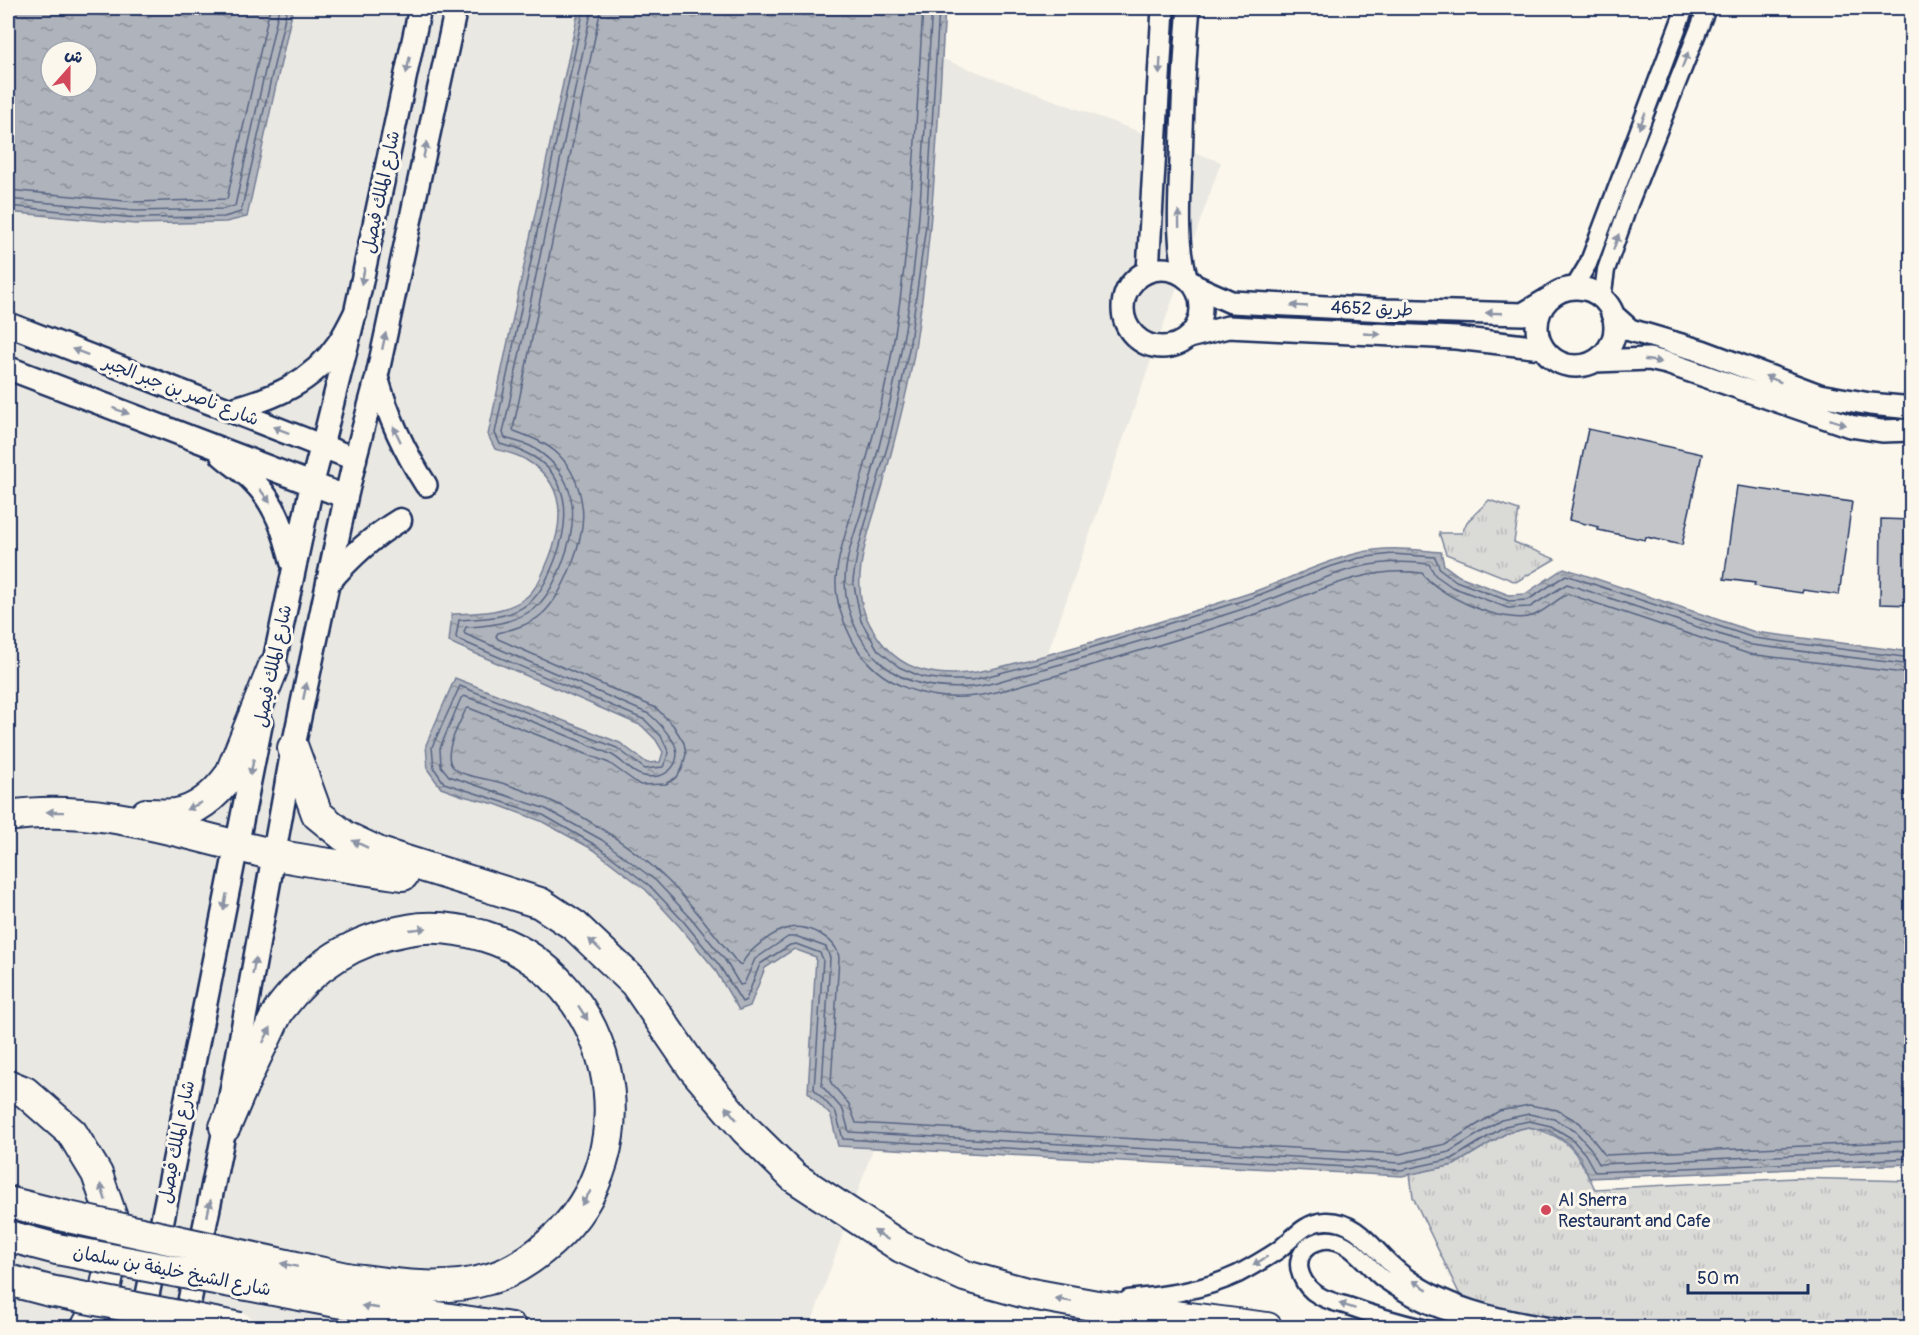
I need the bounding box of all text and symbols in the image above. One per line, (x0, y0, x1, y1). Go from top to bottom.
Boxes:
north arrow (39, 39, 99, 99)
text: ش (62, 43, 86, 68)
one-way arrow (1681, 51, 1691, 69)
one-way arrow (402, 55, 412, 74)
one-way arrow (1155, 56, 1164, 75)
one-way arrow (1637, 112, 1646, 130)
street label: شارع الملك فيصل (357, 129, 405, 255)
one-way arrow (421, 140, 430, 159)
one-way arrow (1175, 210, 1184, 229)
one-way arrow (1611, 233, 1621, 251)
one-way arrow (358, 267, 367, 286)
street label: طريق 4652 (1330, 296, 1414, 322)
one-way arrow (1290, 301, 1309, 310)
one-way arrow (1484, 309, 1503, 318)
one-way arrow (1362, 329, 1381, 339)
one-way arrow (380, 331, 389, 350)
one-way arrow (71, 347, 89, 357)
street label: شارع ناصر بن جبر الجبر (98, 350, 262, 431)
one-way arrow (1644, 356, 1663, 365)
one-way arrow (1764, 374, 1782, 383)
one-way arrow (112, 407, 130, 416)
one-way arrow (1829, 418, 1847, 428)
one-way arrow (272, 425, 290, 434)
one-way arrow (393, 426, 402, 443)
one-way arrow (259, 488, 271, 504)
street label: شارع الملك فيصل (249, 603, 297, 729)
one-way arrow (301, 681, 310, 700)
one-way arrow (247, 758, 256, 777)
one-way arrow (186, 801, 203, 811)
one-way arrow (45, 807, 64, 817)
one-way arrow (351, 839, 368, 848)
one-way arrow (220, 893, 229, 912)
one-way arrow (409, 924, 428, 934)
one-way arrow (589, 939, 603, 953)
one-way arrow (249, 956, 258, 975)
one-way arrow (577, 1005, 588, 1021)
one-way arrow (261, 1026, 271, 1044)
street label: شارع الملك فيصل (154, 1079, 200, 1205)
one-way arrow (725, 1106, 738, 1121)
one-way arrow (98, 1183, 108, 1201)
place label: Al Sherra Restaurant and Cafe (1558, 1189, 1711, 1233)
one-way arrow (581, 1190, 592, 1206)
one-way arrow (205, 1199, 214, 1218)
marker: Al Sherra Restaurant and Cafe (1539, 1203, 1553, 1217)
one-way arrow (873, 1229, 890, 1240)
street label: شارع الشيخ خليفة بن سلمان (71, 1241, 273, 1301)
one-way arrow (1252, 1256, 1268, 1267)
scale bar (1688, 1257, 1808, 1295)
one-way arrow (279, 1260, 298, 1269)
text: 50 m (1697, 1267, 1739, 1290)
one-way arrow (1412, 1280, 1428, 1291)
one-way arrow (1054, 1295, 1073, 1304)
one-way arrow (1338, 1301, 1356, 1310)
one-way arrow (360, 1302, 379, 1311)

